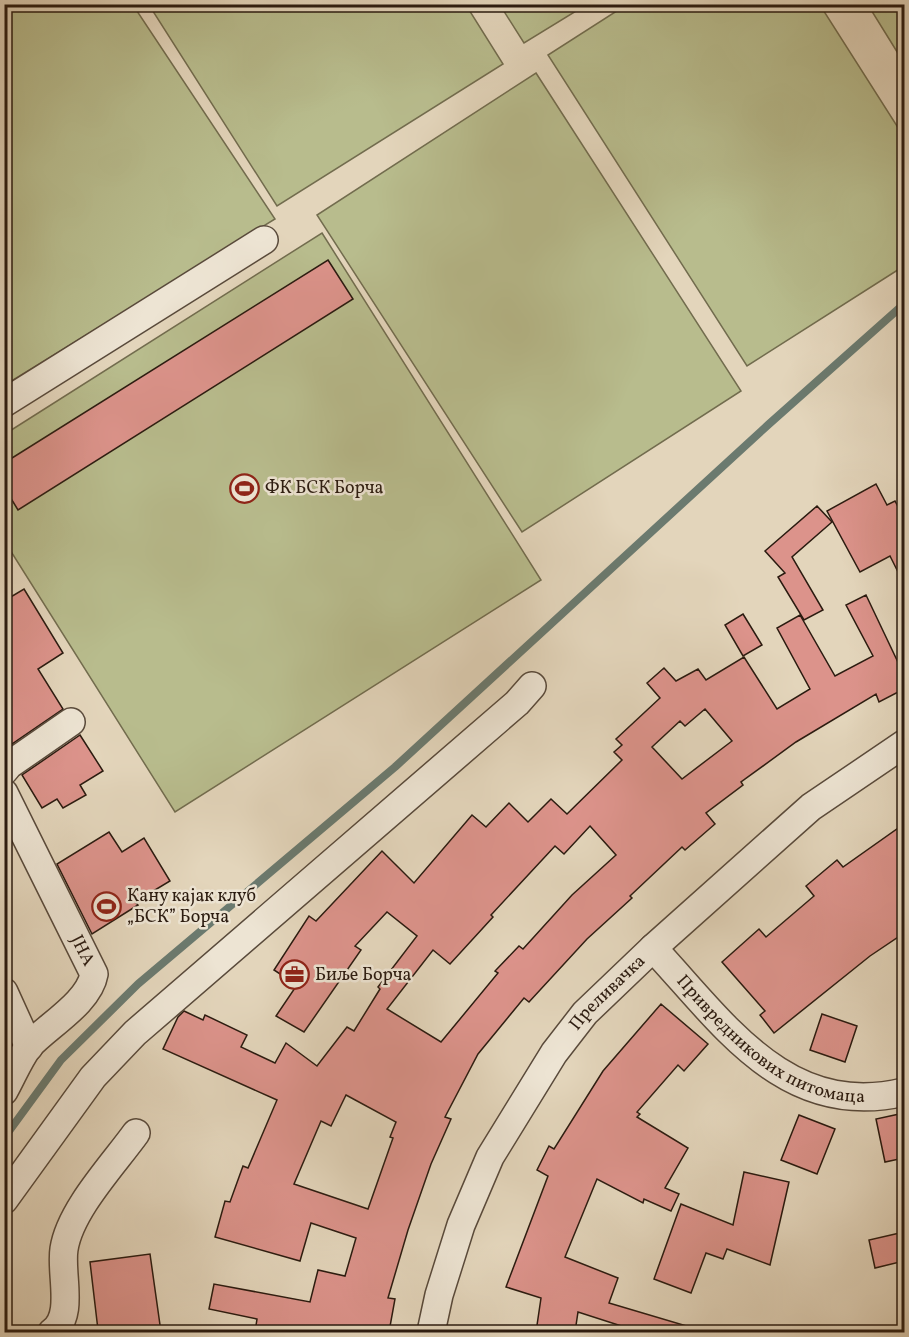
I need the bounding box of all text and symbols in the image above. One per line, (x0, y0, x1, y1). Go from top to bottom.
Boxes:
sports icon: ФК БСК Борча (228, 472, 260, 504)
place label: ФК БСК Борча (265, 476, 384, 501)
place label: Кану кајак клуб „БСК” Борча (127, 884, 256, 930)
sports icon: Кану кајак клуб „БСК” Борча (90, 890, 122, 922)
street label: ЈНА (64, 931, 101, 971)
street label: Преливачка (563, 949, 651, 1036)
office icon: Биље Борча (278, 959, 310, 991)
place label: Биље Борча (315, 963, 412, 988)
street label: Привредникових питомаца (670, 969, 865, 1110)

